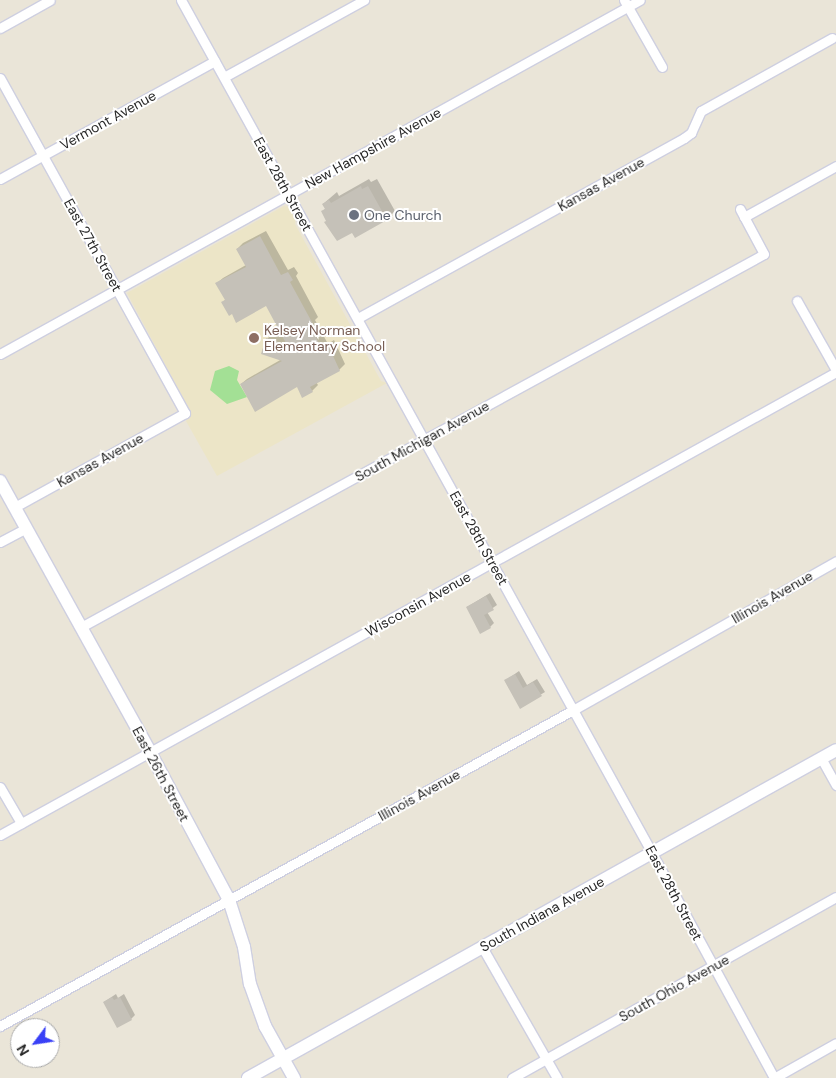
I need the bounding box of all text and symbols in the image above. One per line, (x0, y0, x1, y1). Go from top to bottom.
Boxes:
street label: Vermont Avenue (57, 87, 159, 153)
street label: New Hampshire Avenue (302, 104, 444, 192)
street label: East 28th Street (250, 134, 316, 234)
street label: Kansas Avenue (555, 153, 647, 215)
street label: East 27th Street (61, 196, 125, 294)
place label: One Church (364, 207, 442, 223)
marker: One Church (348, 209, 360, 221)
place label: Kelsey Norman Elementary School (264, 322, 385, 354)
marker: Kelsey Norman Elementary School (248, 332, 260, 344)
street label: South Michigan Avenue (352, 397, 492, 485)
street label: Kansas Avenue (54, 429, 146, 491)
street label: East 28th Street (446, 488, 512, 588)
street label: Illinois Avenue (728, 567, 816, 627)
street label: Wisconsin Avenue (362, 568, 474, 640)
street label: East 26th Street (129, 724, 193, 824)
street label: Illinois Avenue (375, 766, 463, 824)
street label: East 28th Street (642, 843, 706, 943)
street label: South Indiana Avenue (477, 873, 607, 955)
street label: South Ohio Avenue (616, 951, 732, 1025)
north arrow (10, 1018, 60, 1068)
text: N (13, 1041, 33, 1059)

